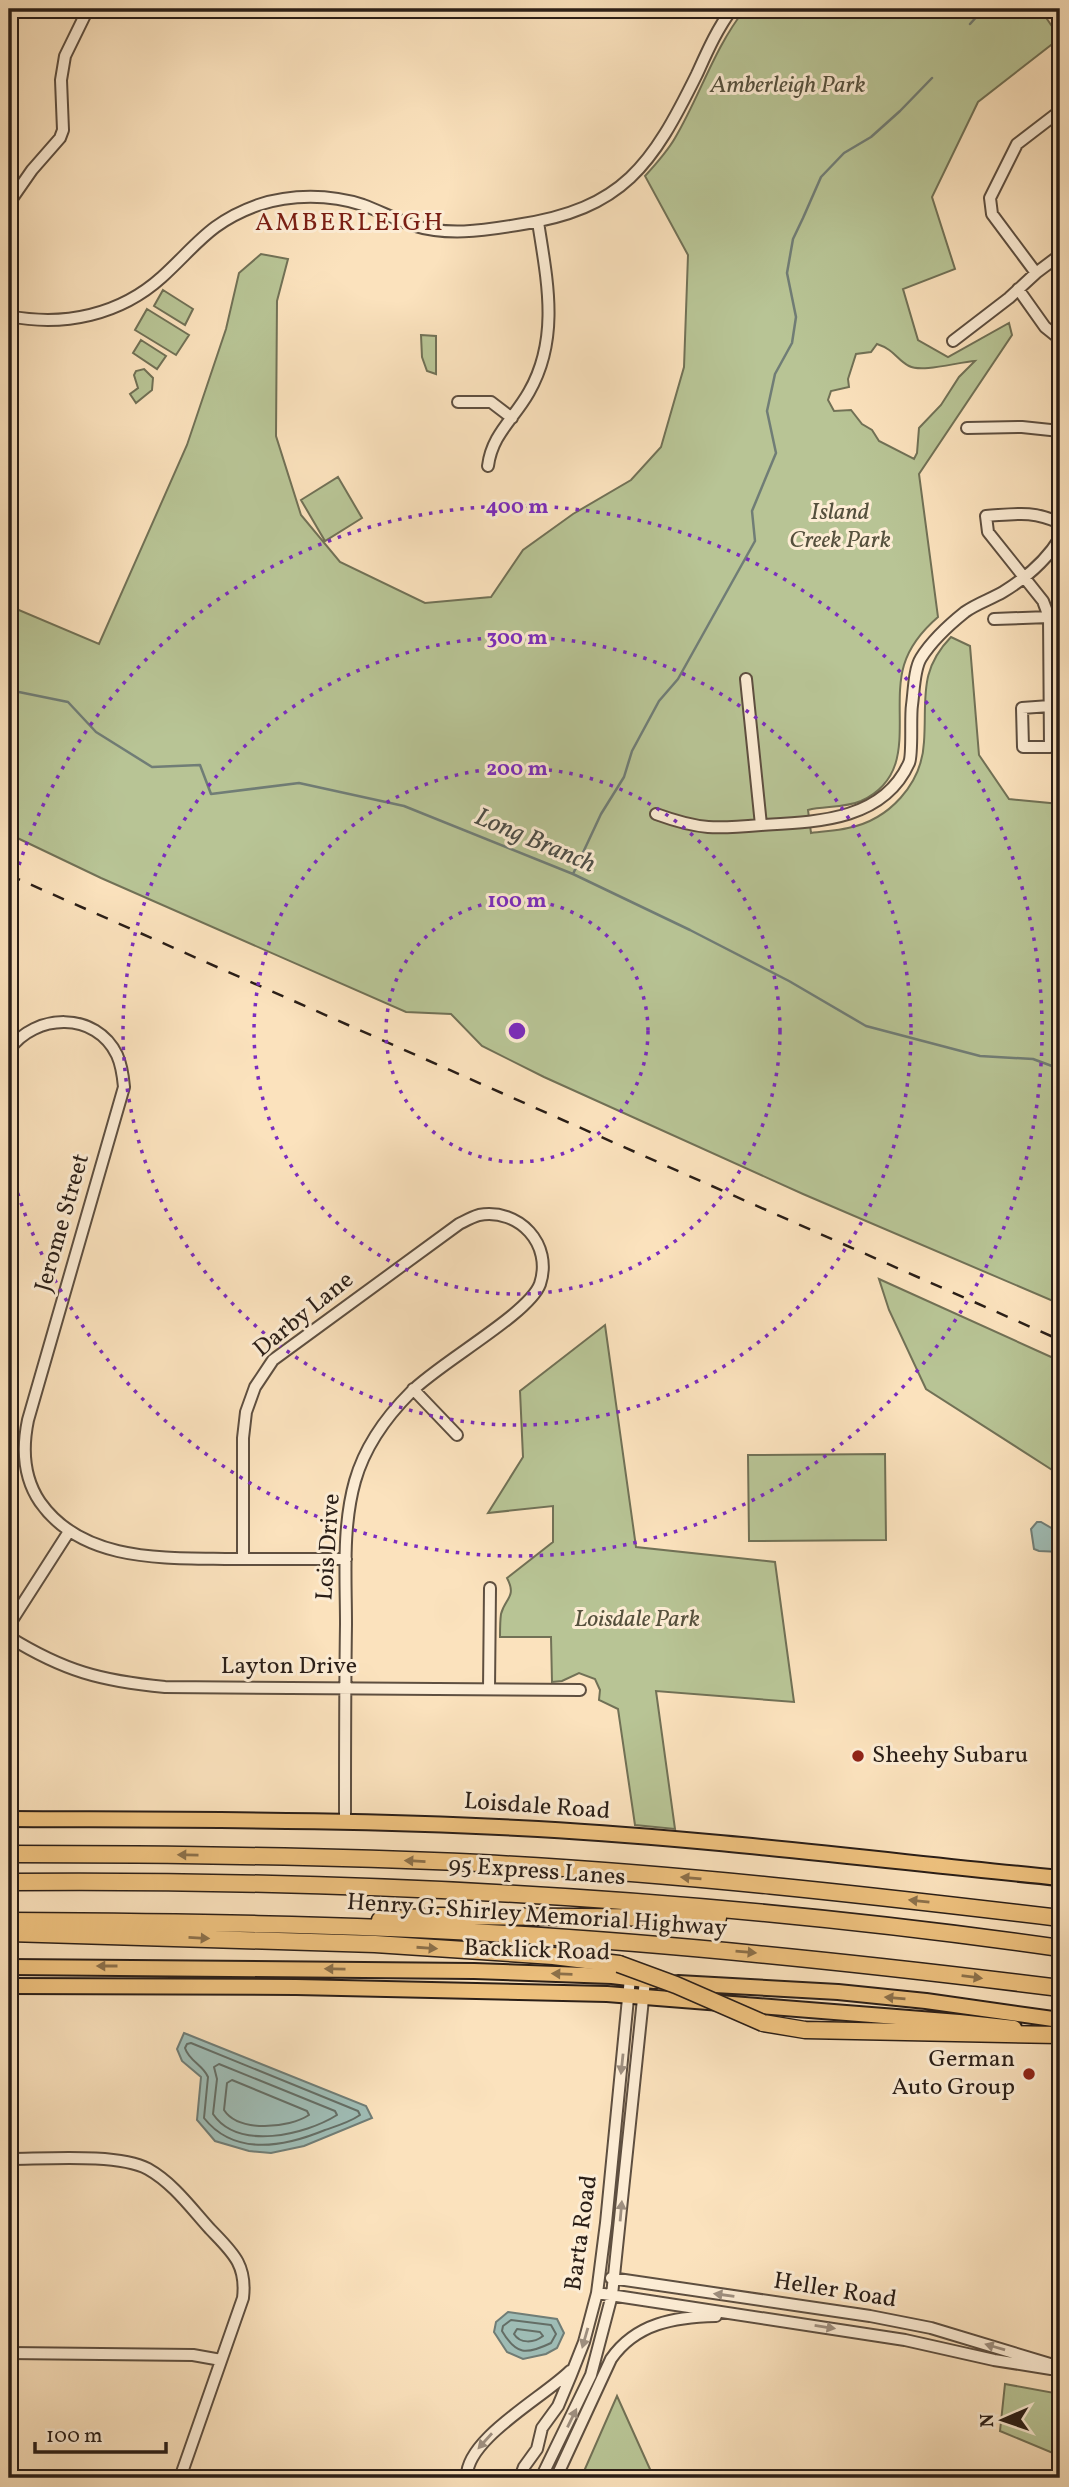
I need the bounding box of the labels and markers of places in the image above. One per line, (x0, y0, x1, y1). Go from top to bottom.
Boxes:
centre of rings (505, 1019, 529, 1043)
place label: Sheehy Subaru (872, 1739, 1028, 1773)
marker: Sheehy Subaru (850, 1748, 866, 1764)
place label: German Auto Group (892, 2043, 1015, 2105)
marker: German Auto Group (1021, 2066, 1037, 2082)

